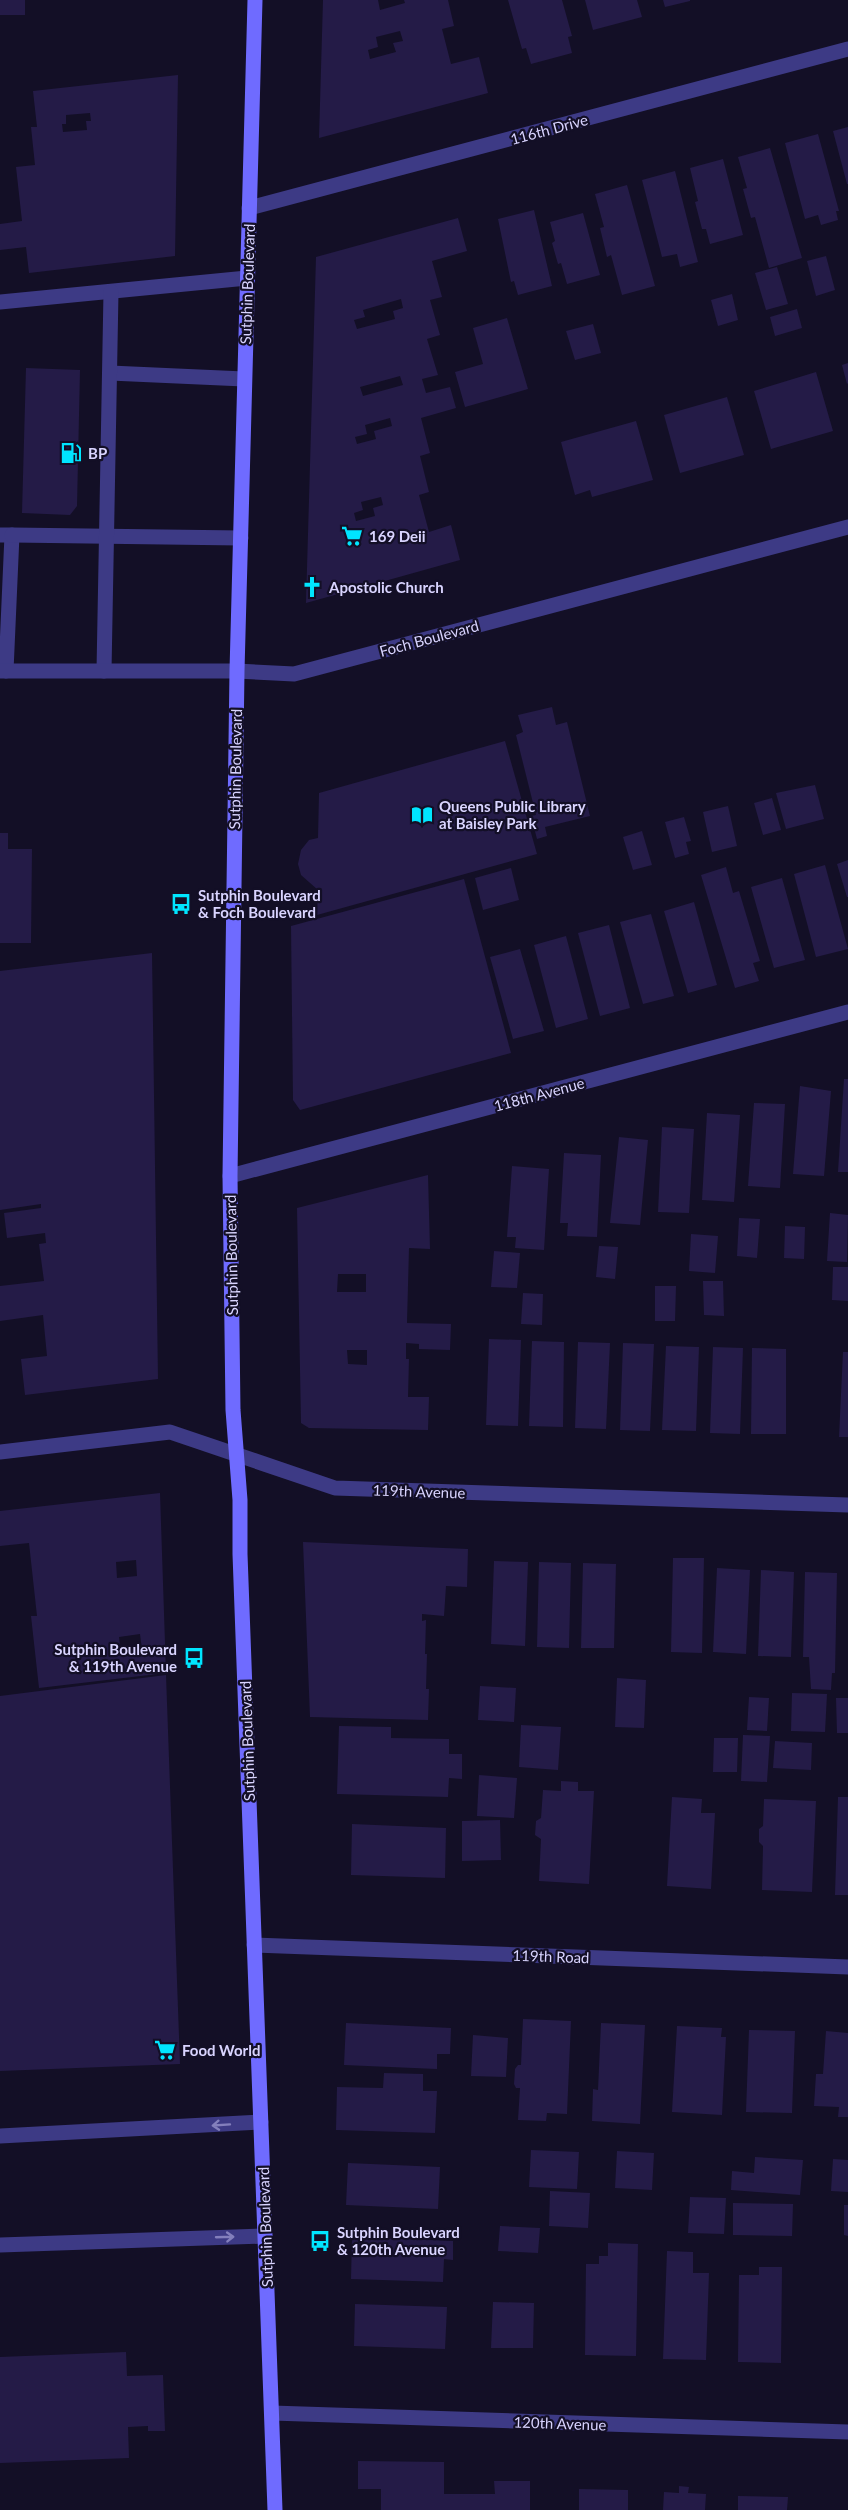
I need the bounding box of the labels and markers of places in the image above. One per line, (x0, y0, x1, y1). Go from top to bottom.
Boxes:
fuel station icon: BP (59, 441, 83, 465)
place label: BP (88, 444, 107, 462)
supermarket icon: 169 Deii (340, 524, 364, 548)
place label: 169 Deii (369, 527, 426, 545)
church icon: Apostolic Church (300, 575, 324, 599)
place label: Apostolic Church (328, 578, 444, 596)
place label: Queens Public Library at Baisley Park (439, 797, 586, 832)
library icon: Queens Public Library at Baisley Park (410, 803, 434, 827)
place label: Sutphin Boulevard & Foch Boulevard (198, 886, 321, 921)
bus stop icon: Sutphin Boulevard & Foch Boulevard (169, 892, 193, 916)
place label: Sutphin Boulevard & 119th Avenue (54, 1640, 177, 1675)
bus stop icon: Sutphin Boulevard & 119th Avenue (182, 1646, 206, 1670)
supermarket icon: Food World (153, 2038, 177, 2062)
place label: Food World (182, 2041, 260, 2059)
place label: Sutphin Boulevard & 120th Avenue (337, 2223, 460, 2258)
bus stop icon: Sutphin Boulevard & 120th Avenue (308, 2229, 332, 2253)

